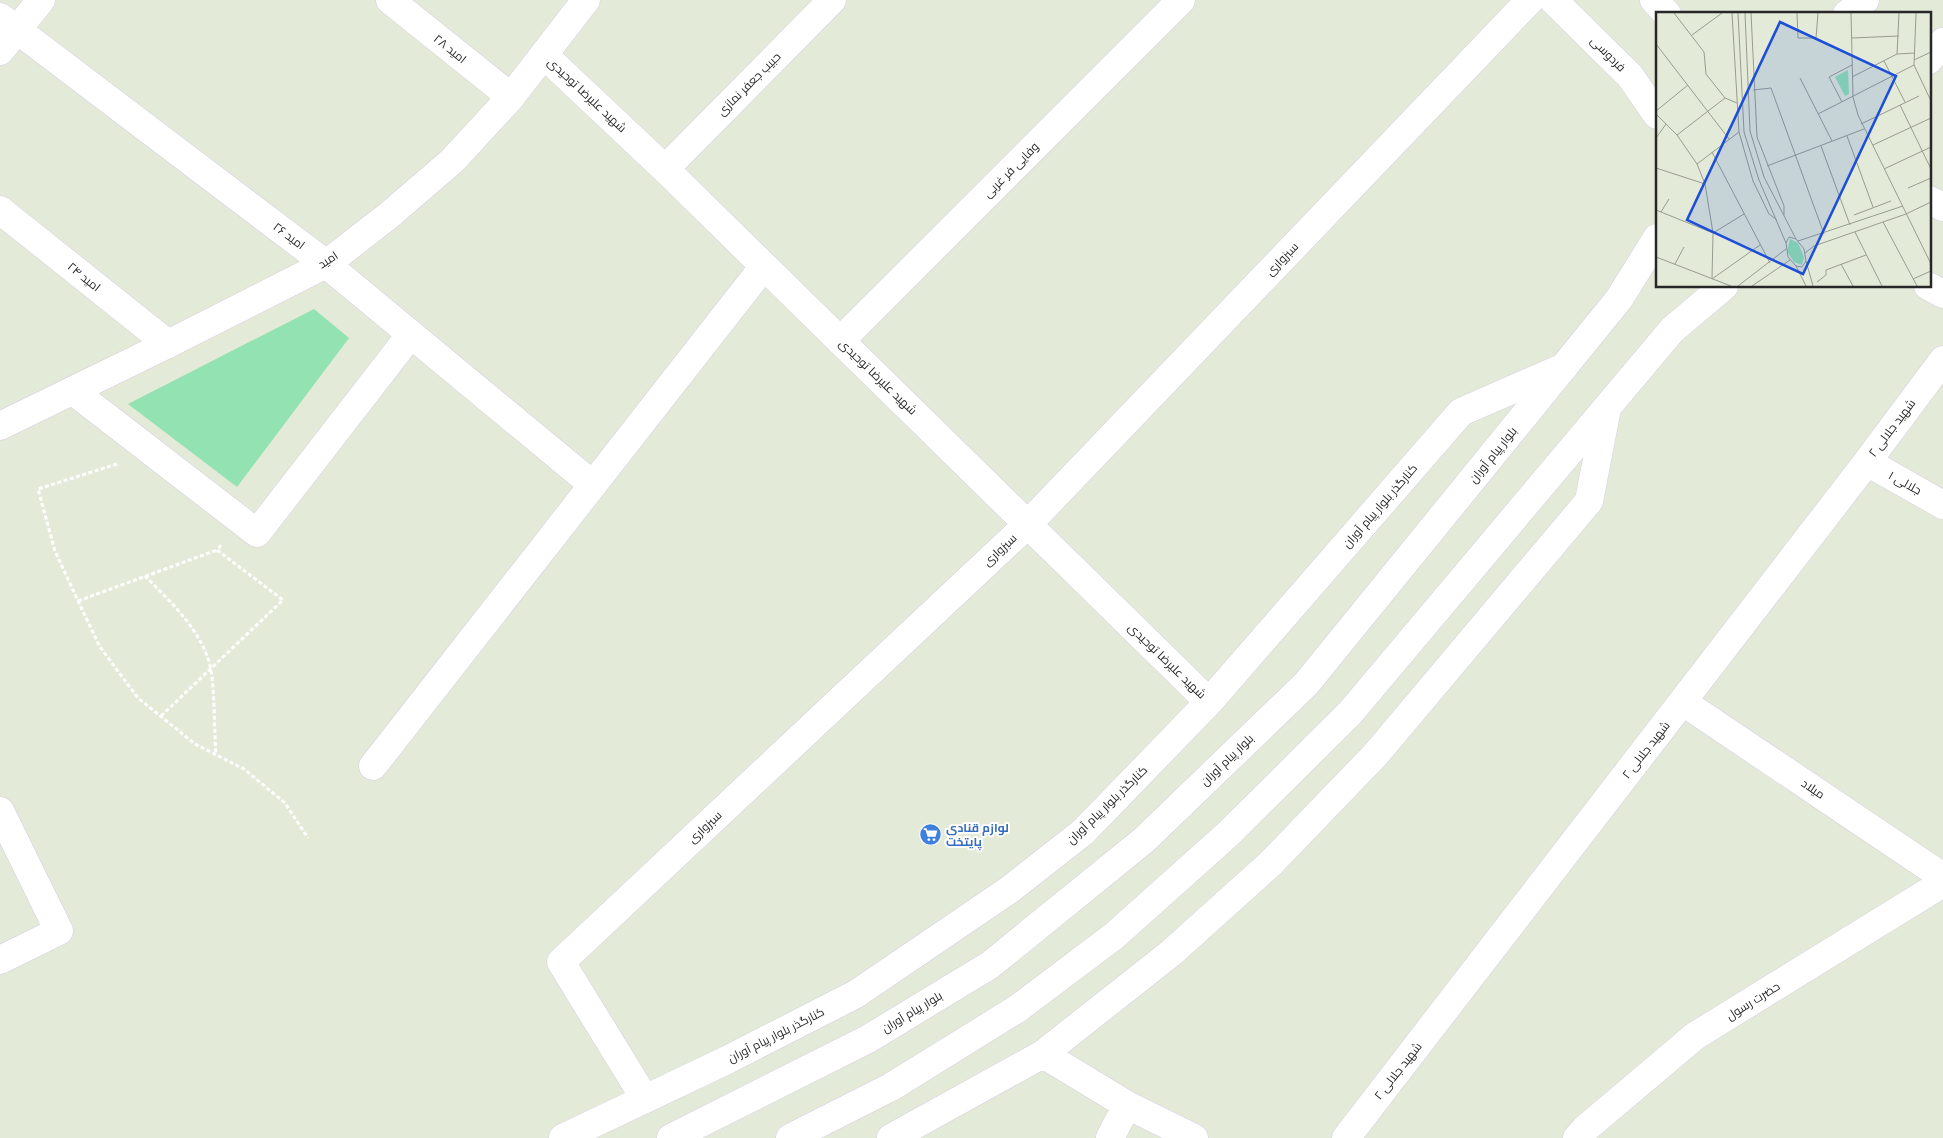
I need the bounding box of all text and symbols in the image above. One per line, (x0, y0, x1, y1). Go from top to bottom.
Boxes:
inset map (1656, 12, 1930, 288)
street label: امید ۲۸ (431, 32, 469, 66)
street label: فردوسی (1588, 34, 1628, 74)
street label: حبیب جعفر نمازی (714, 49, 784, 119)
street label: شهید علیرضا توحیدی (545, 55, 629, 135)
street label: وفایی فر غربی (980, 139, 1042, 201)
street label: امید ۲۶ (270, 220, 308, 252)
street label: سبزواری (1263, 239, 1301, 279)
street label: امید (315, 248, 341, 272)
street label: امید ۲۴ (65, 260, 103, 294)
street label: شهید علیرضا توحیدی (836, 336, 920, 418)
street label: شهید جلالی ۲ (1866, 396, 1918, 460)
street label: بلوار پیام آوران (1466, 424, 1521, 487)
street label: کنارگذر بلوار پیام آوران (1340, 461, 1422, 552)
street label: جلالی ۱ (1886, 468, 1924, 498)
street label: سبزواری (980, 531, 1020, 569)
street label: شهید علیرضا توحیدی (1125, 620, 1209, 702)
street label: شهید جلالی ۲ (1619, 719, 1673, 781)
street label: بلوار پیام آوران (1198, 731, 1258, 790)
street label: کنارگذر بلوار پیام آوران (1064, 763, 1152, 848)
street label: میلاد (1799, 776, 1827, 802)
street label: سبزواری (685, 808, 725, 846)
place label: لوازم قنادی پایتخت (946, 821, 1009, 851)
supermarket icon: لوازم قنادی پایتخت (918, 823, 942, 847)
street label: حضرت رسول (1724, 979, 1782, 1023)
street label: بلوار پیام آوران (879, 988, 946, 1037)
street label: کنارگذر بلوار پیام آوران (725, 1005, 828, 1067)
street label: شهید جلالی ۲ (1371, 1040, 1425, 1102)

